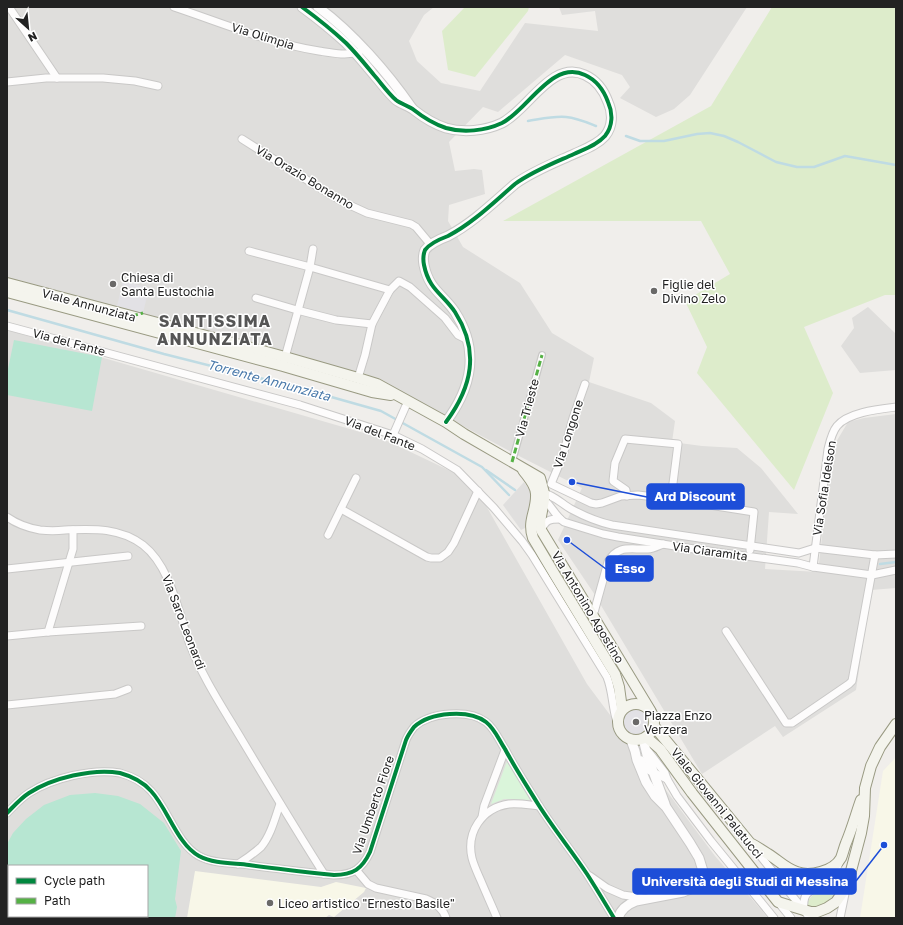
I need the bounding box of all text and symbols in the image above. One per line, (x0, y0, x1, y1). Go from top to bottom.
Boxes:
north arrow (8, 8, 48, 48)
street label: Via Olimpia (230, 19, 296, 53)
text: N (26, 30, 39, 45)
street label: Via Orazio Bonanno (253, 142, 357, 212)
place label: Chiesa di Santa Eustochia (121, 270, 214, 299)
place label: Figlie del Divino Zelo (662, 277, 726, 306)
marker: Chiesa di Santa Eustochia (108, 279, 118, 289)
street label: Viale Annunziata (40, 285, 138, 325)
marker: Figlie del Divino Zelo (649, 286, 659, 296)
district label: SANTISSIMA ANNUNZIATA (157, 311, 273, 349)
street label: Via del Fante (31, 325, 107, 359)
water label: Torrente Annunziata (206, 356, 333, 404)
street label: Via Trieste (512, 377, 542, 439)
street label: Via Longone (550, 398, 586, 470)
street label: Via del Fante (342, 413, 418, 453)
street label: Via Sofia Idelson (809, 439, 839, 537)
callout: Ard Discount (647, 484, 744, 509)
text: Ard Discount (654, 488, 736, 504)
street label: Via Ciaramita (671, 538, 749, 564)
street label: Via Antonino Agostino (549, 548, 627, 666)
callout: Esso (606, 556, 653, 581)
text: Esso (615, 560, 645, 576)
street label: Via Saro Leonardi (159, 572, 209, 672)
place label: Piazza Enzo Verzera (644, 708, 712, 737)
marker: Piazza Enzo Verzera (631, 717, 641, 727)
street label: Viale Giovanni Palatucci (668, 745, 766, 861)
street label: Via Umberto Fiore (349, 753, 397, 856)
legend (8, 865, 148, 917)
callout: Università degli Studi di Messina (633, 869, 856, 894)
text: Cycle path (44, 873, 105, 888)
text: Università degli Studi di Messina (642, 873, 849, 889)
text: Path (44, 893, 71, 908)
place label: Liceo artistico "Ernesto Basile" (278, 896, 455, 911)
marker: Liceo artistico "Ernesto Basile" (265, 898, 275, 908)

